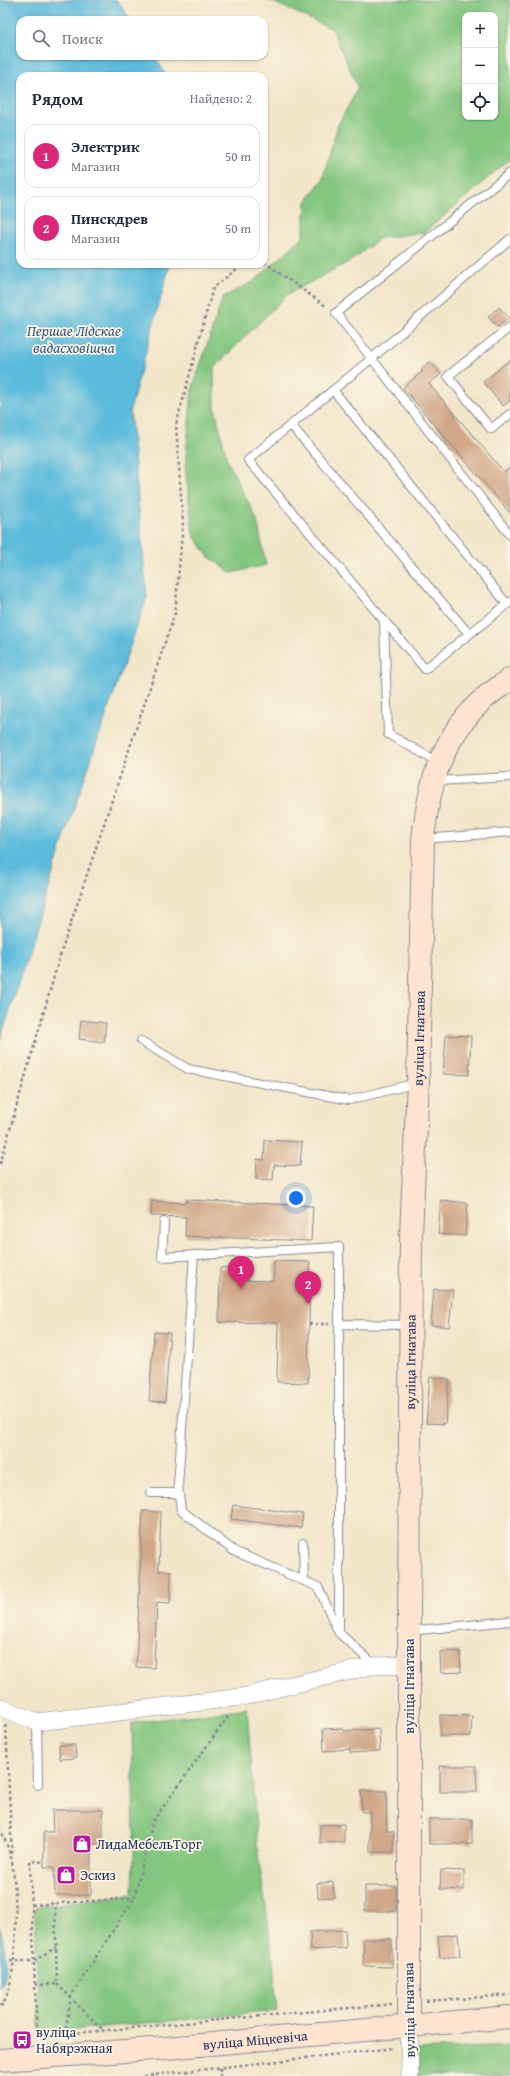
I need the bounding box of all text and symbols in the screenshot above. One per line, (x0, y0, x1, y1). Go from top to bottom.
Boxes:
map controls (462, 12, 498, 120)
button: + (462, 12, 498, 48)
search box (16, 16, 268, 60)
icon: search (30, 27, 52, 49)
text: Поиск (62, 28, 103, 49)
button: − (462, 48, 498, 84)
button: locate (462, 84, 498, 120)
text: Рядом (32, 86, 83, 111)
text: Найдено: 2 (190, 89, 252, 108)
text: Электрик (71, 136, 140, 157)
text: 1 (43, 147, 49, 166)
text: 50 m (225, 147, 251, 166)
text: Магазин (71, 157, 120, 176)
text: Пинскдрев (71, 208, 148, 229)
text: 2 (43, 219, 49, 238)
text: 50 m (225, 219, 251, 238)
text: Магазин (71, 229, 120, 248)
water label: Першае Лідскае вадасховішча (27, 320, 121, 358)
street label: вуліца Ігнатава (408, 990, 430, 1086)
your location (286, 1188, 306, 1208)
pin: 1 (228, 1256, 254, 1289)
pin: 2 (295, 1271, 321, 1304)
street label: вуліца Ігнатава (400, 1314, 421, 1410)
street label: вуліца Ігнатава (399, 1638, 419, 1734)
shop icon: ЛидаМебельТорг (71, 1833, 93, 1855)
place label: ЛидаМебельТорг (96, 1834, 202, 1854)
shop icon: Эскиз (55, 1864, 77, 1886)
place label: Эскиз (80, 1865, 116, 1885)
street label: вуліца Ігнатава (398, 1962, 420, 2058)
place label: вуліца Набярэжная (36, 2022, 112, 2058)
street label: вуліца Міцкевіча (202, 2025, 309, 2055)
bus stop icon: вуліца Набярэжная (11, 2029, 33, 2051)

